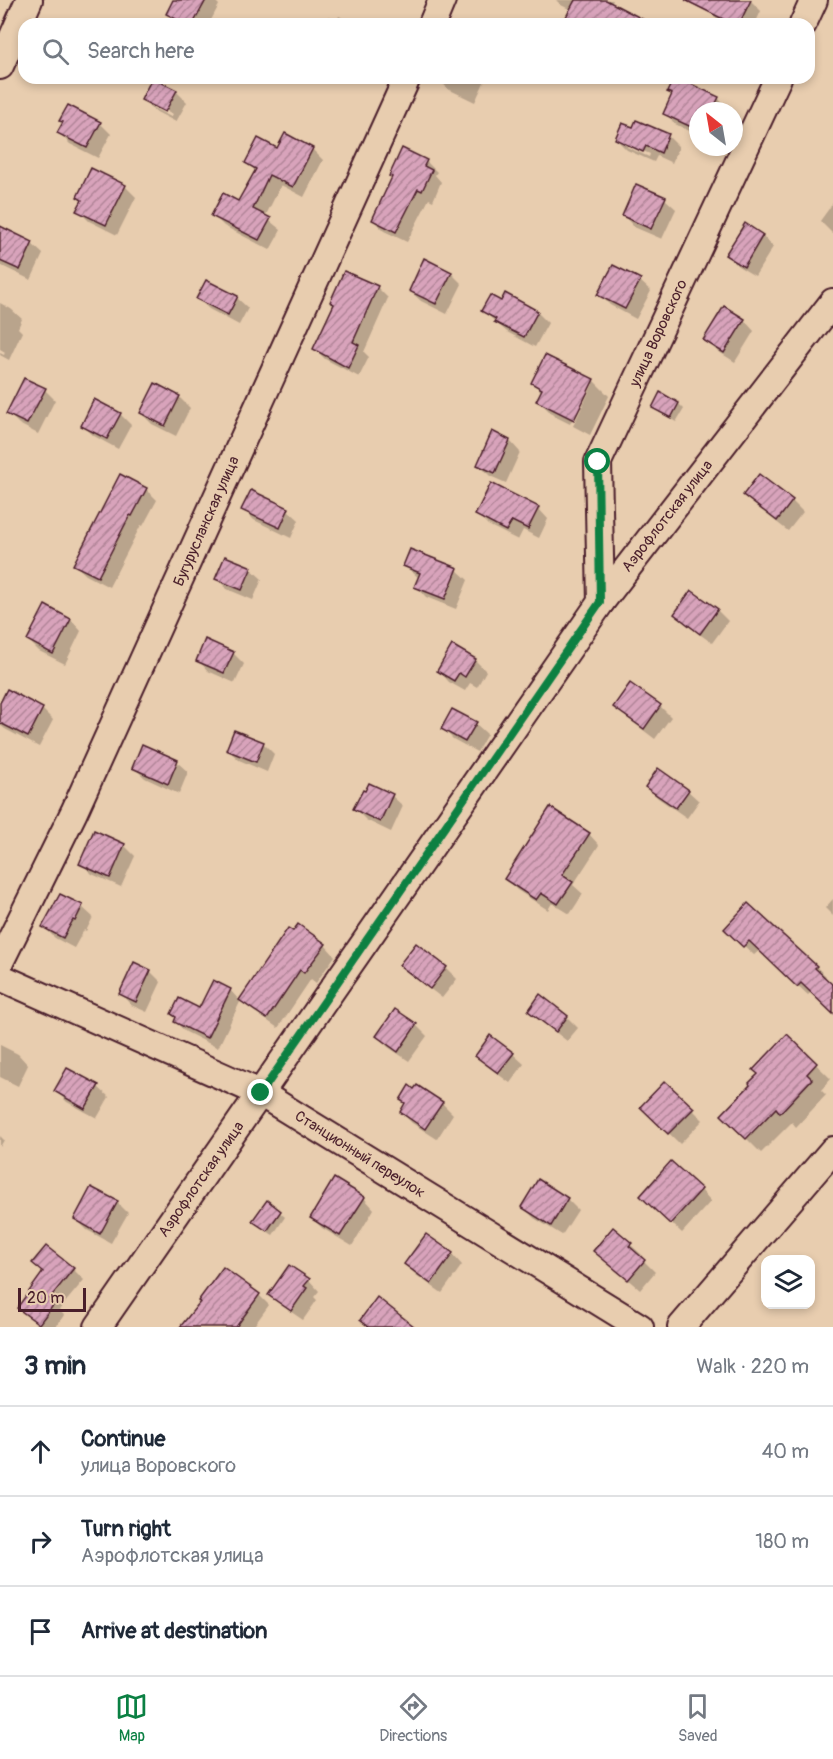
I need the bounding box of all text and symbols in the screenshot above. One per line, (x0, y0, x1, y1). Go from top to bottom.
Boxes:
search box (18, 18, 815, 84)
icon: search (39, 35, 72, 68)
text: Search here (87, 37, 194, 65)
north arrow (689, 102, 743, 156)
street label: улица Воровского (625, 277, 692, 391)
route start (584, 448, 610, 474)
street label: Бугурусланская улица (169, 453, 244, 589)
street label: Аэрофлотская улица (618, 456, 717, 576)
route end (247, 1079, 273, 1105)
street label: Станционный переулок (291, 1107, 429, 1202)
street label: Аэрофлотская улица (154, 1118, 248, 1241)
map controls (761, 1255, 815, 1309)
button: layers (761, 1255, 815, 1309)
scale bar (18, 1285, 86, 1312)
text: 20 m (27, 1288, 65, 1308)
text: 3 min (24, 1350, 86, 1382)
text: Walk · 220 m (696, 1354, 809, 1379)
text: Continue (81, 1425, 165, 1453)
icon: ahead (24, 1435, 57, 1468)
text: 40 m (762, 1439, 809, 1464)
text: улица Воровского (81, 1453, 236, 1478)
text: Turn right (81, 1515, 171, 1543)
icon: right (24, 1525, 57, 1558)
text: 180 m (755, 1529, 809, 1554)
text: Аэрофлотская улица (81, 1543, 264, 1568)
icon: arrive (24, 1615, 57, 1648)
text: Arrive at destination (81, 1617, 267, 1645)
tab: Map (115, 1690, 148, 1746)
tab: Directions (379, 1690, 447, 1746)
tab: Saved (678, 1690, 718, 1746)

